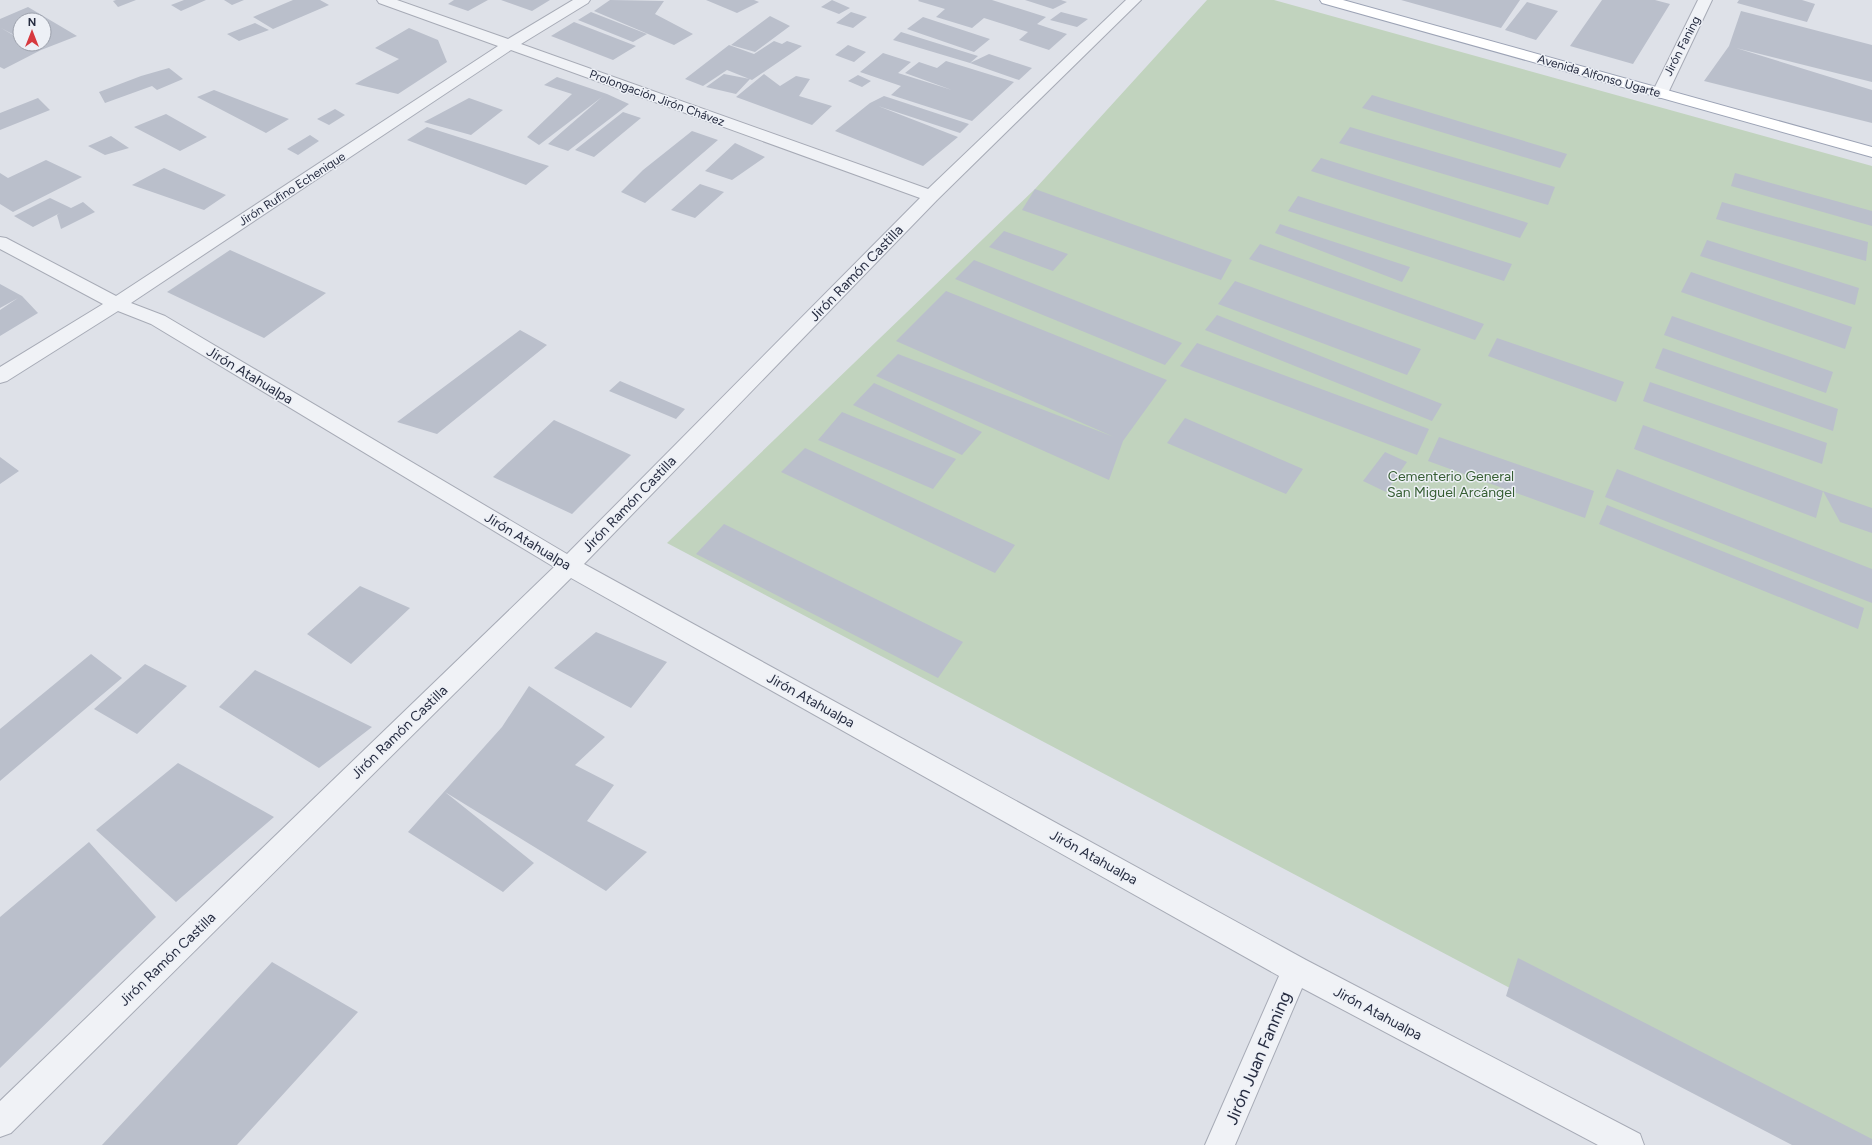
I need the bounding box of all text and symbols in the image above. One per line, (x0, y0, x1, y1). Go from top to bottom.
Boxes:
north arrow (12, 12, 52, 52)
street label: Jirón Faning (1661, 14, 1703, 78)
text: N (28, 16, 36, 29)
street label: Avenida Alfonso Ugarte (1536, 52, 1663, 100)
street label: Prolongación Jirón Chávez (587, 67, 727, 129)
street label: Jirón Rufino Echenique (236, 149, 348, 229)
street label: Jirón Ramón Castilla (806, 222, 907, 325)
street label: Jirón Atahualpa (203, 343, 296, 408)
street label: Jirón Ramón Castilla (579, 453, 680, 556)
park label: Cementerio General San Miguel Arcángel (1387, 468, 1515, 501)
street label: Jirón Atahualpa (481, 509, 574, 574)
street label: Jirón Atahualpa (764, 669, 858, 732)
street label: Jirón Ramón Castilla (348, 682, 451, 783)
street label: Jirón Atahualpa (1047, 826, 1141, 889)
street label: Jirón Ramón Castilla (116, 909, 219, 1010)
street label: Jirón Atahualpa (1331, 983, 1425, 1044)
street label: Jirón Juan Fanning (1221, 988, 1295, 1128)

